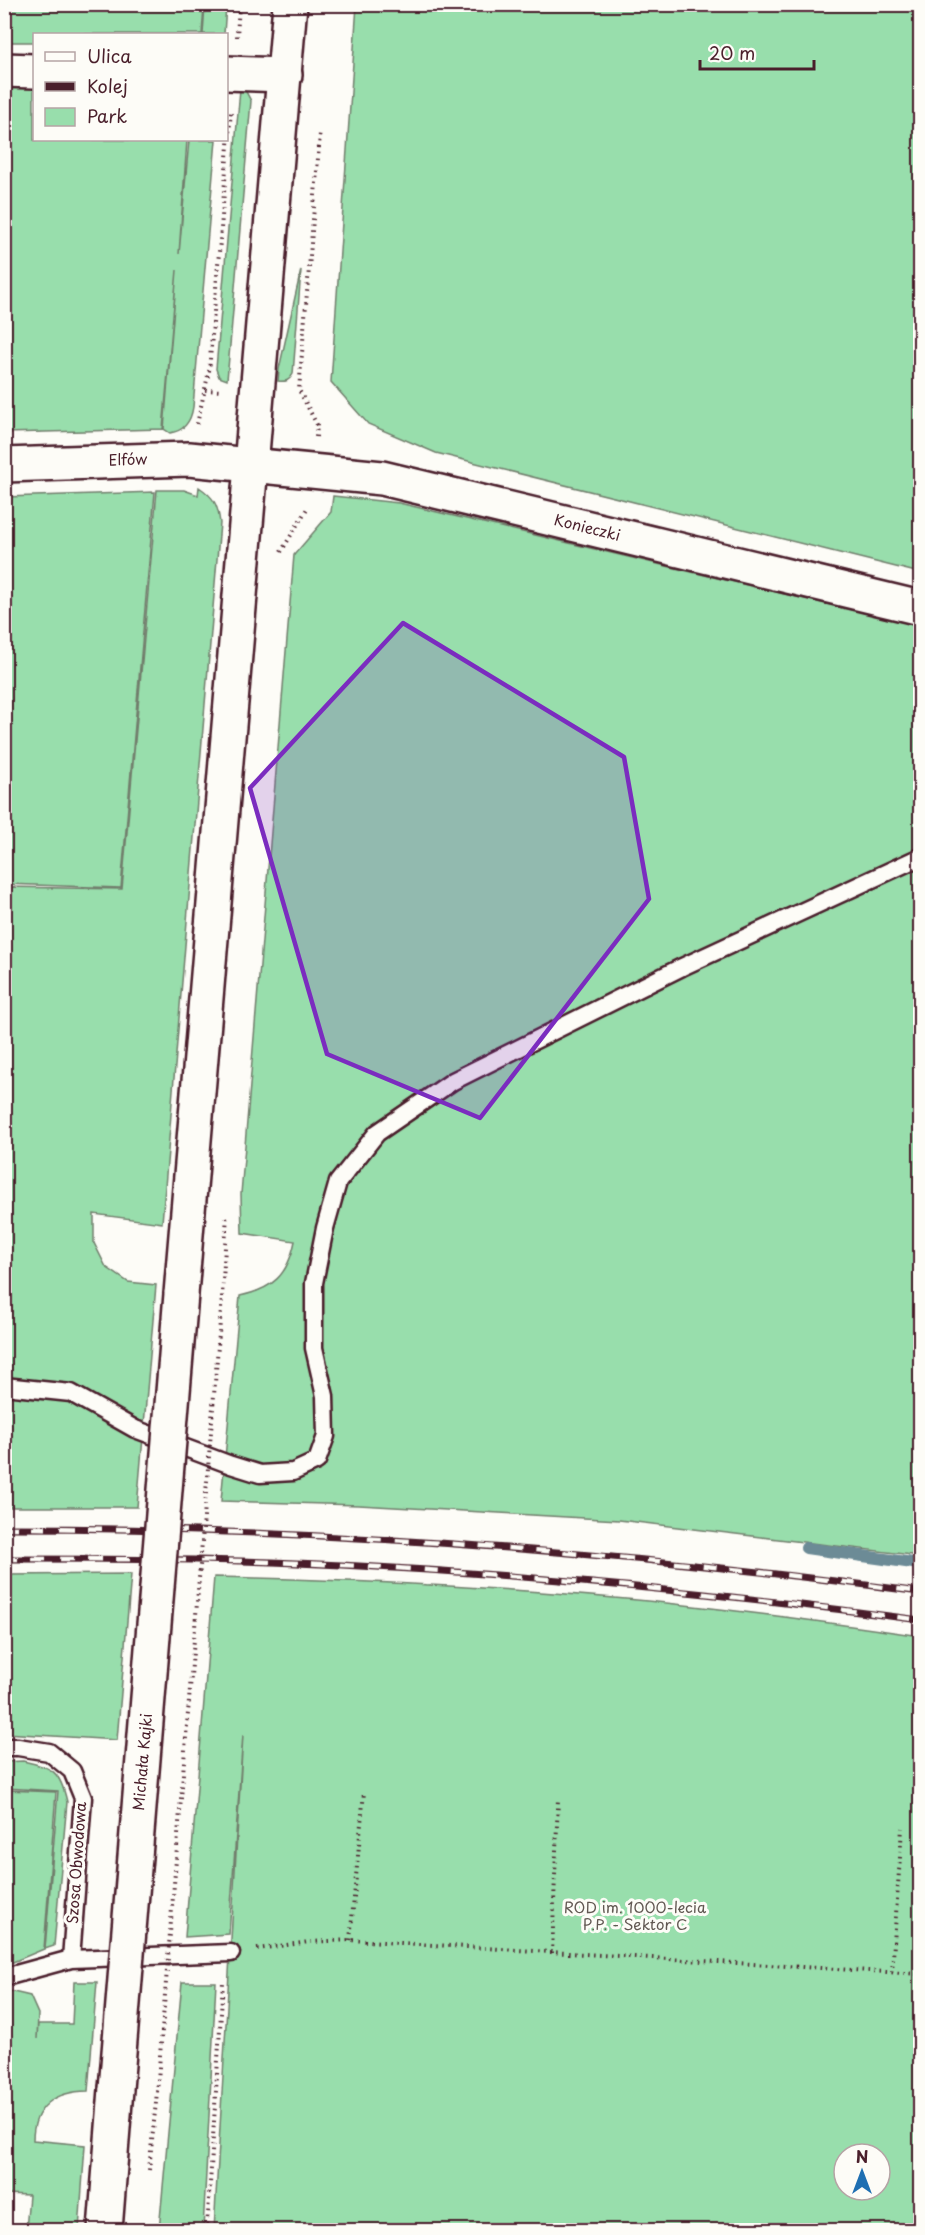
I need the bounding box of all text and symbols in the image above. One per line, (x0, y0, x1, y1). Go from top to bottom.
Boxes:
legend (33, 33, 228, 141)
scale bar (700, 33, 814, 71)
text: 20 m (709, 39, 755, 66)
text: Ulica (87, 42, 132, 69)
text: Kolej (87, 72, 128, 99)
text: Park (87, 102, 127, 129)
street label: Elfów (108, 446, 149, 471)
street label: Konieczki (552, 507, 623, 546)
street label: Michała Kajki (126, 1712, 157, 1811)
street label: Szosa Obwodowa (60, 1801, 91, 1925)
park label: ROD im. 1000-lecia P.P. - Sektor C (564, 1895, 707, 1935)
north arrow (832, 2142, 892, 2202)
text: N (856, 2144, 868, 2168)

